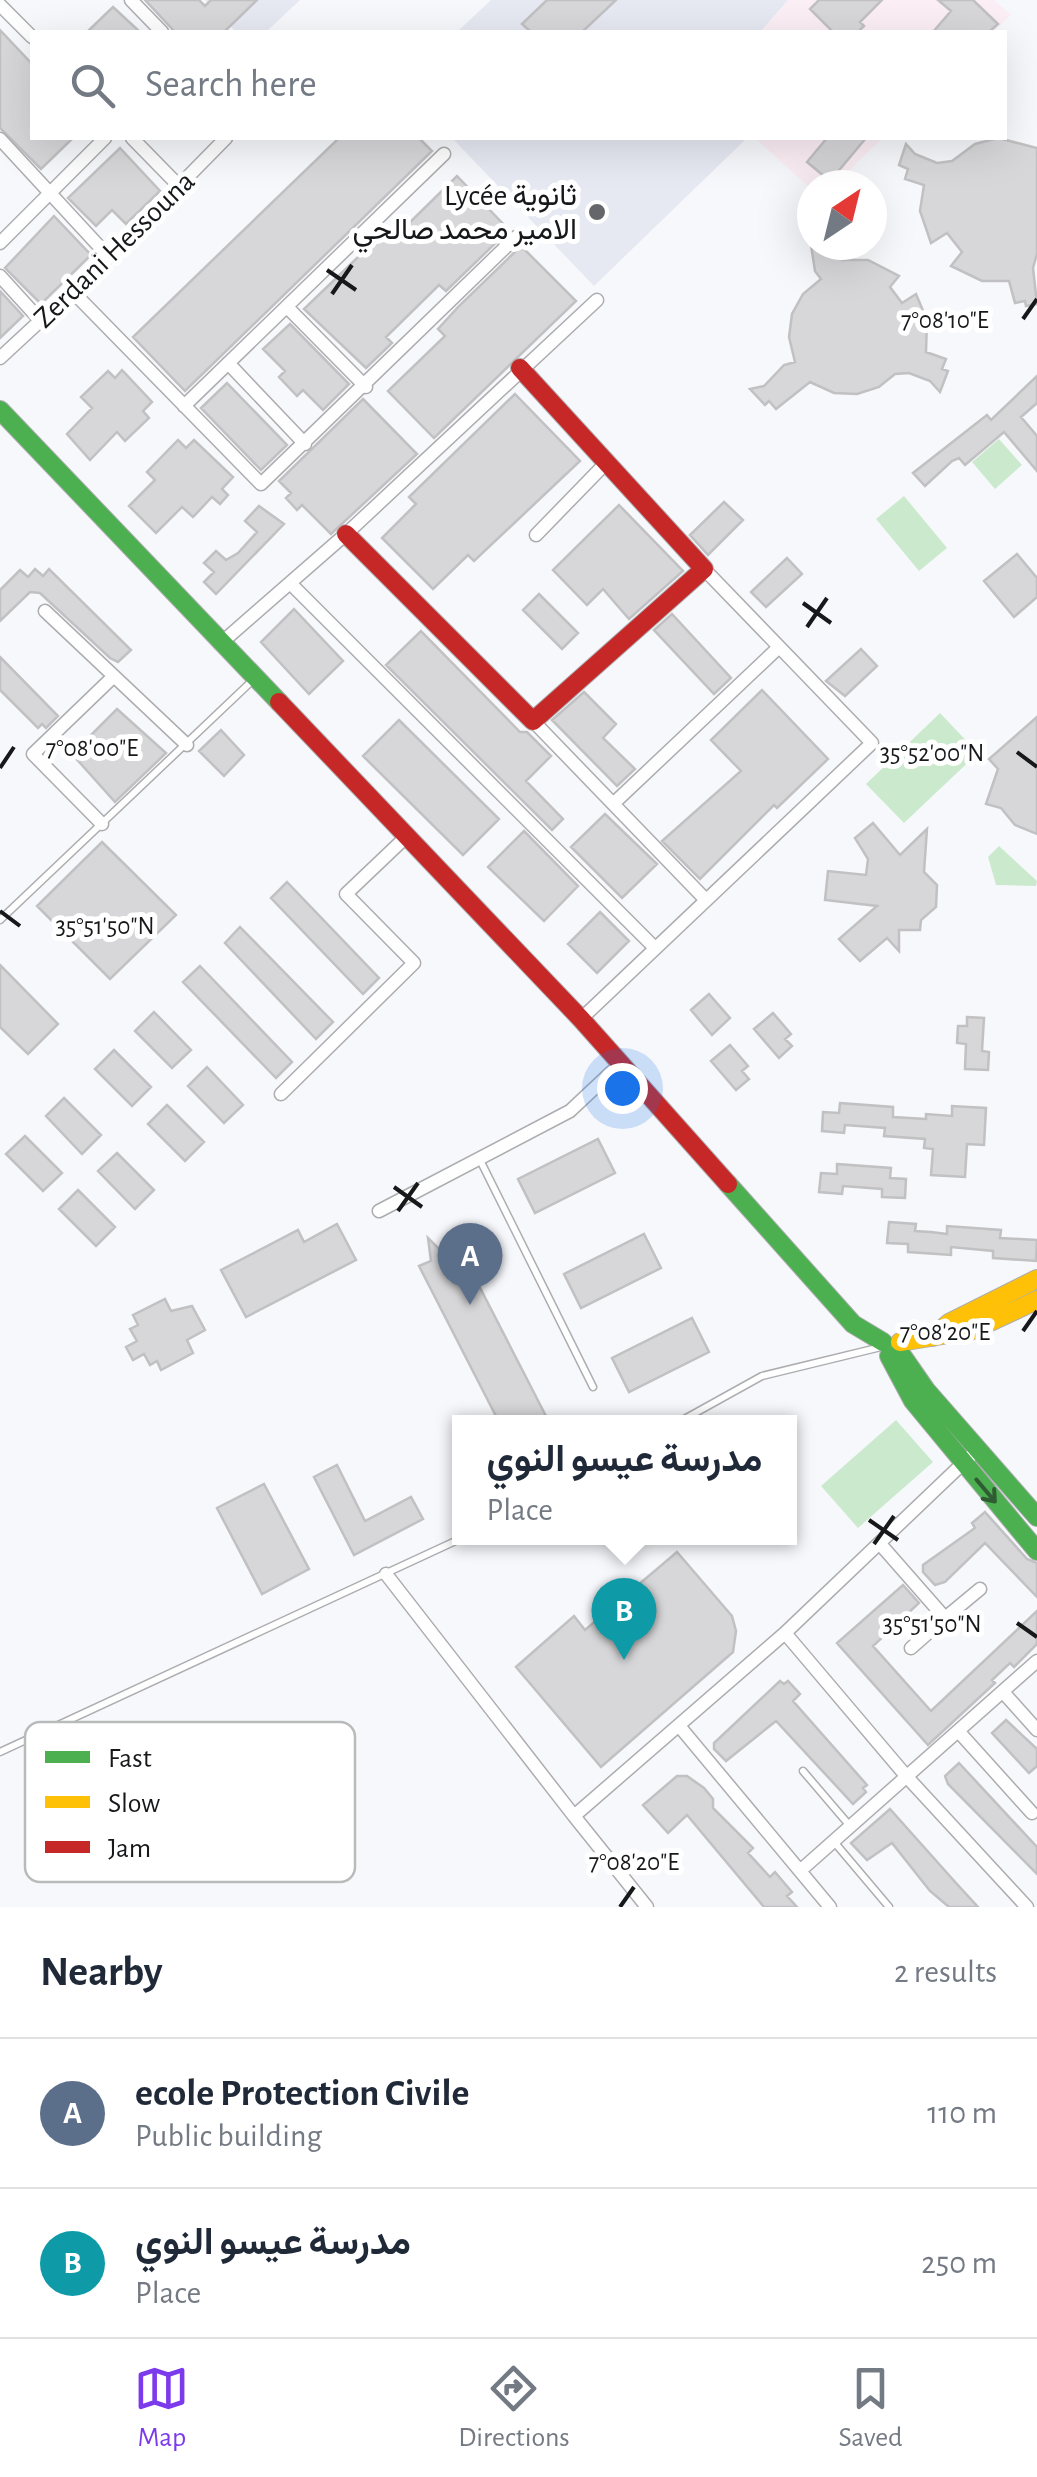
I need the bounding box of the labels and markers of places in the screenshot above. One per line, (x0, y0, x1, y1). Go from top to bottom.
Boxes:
place label: Lycée ثانوية الامير محمد صالحي (353, 181, 577, 253)
marker: Lycée ثانوية الامير محمد صالحي (586, 201, 608, 223)
pin: A (438, 1222, 502, 1305)
pin: B (592, 1578, 656, 1660)

